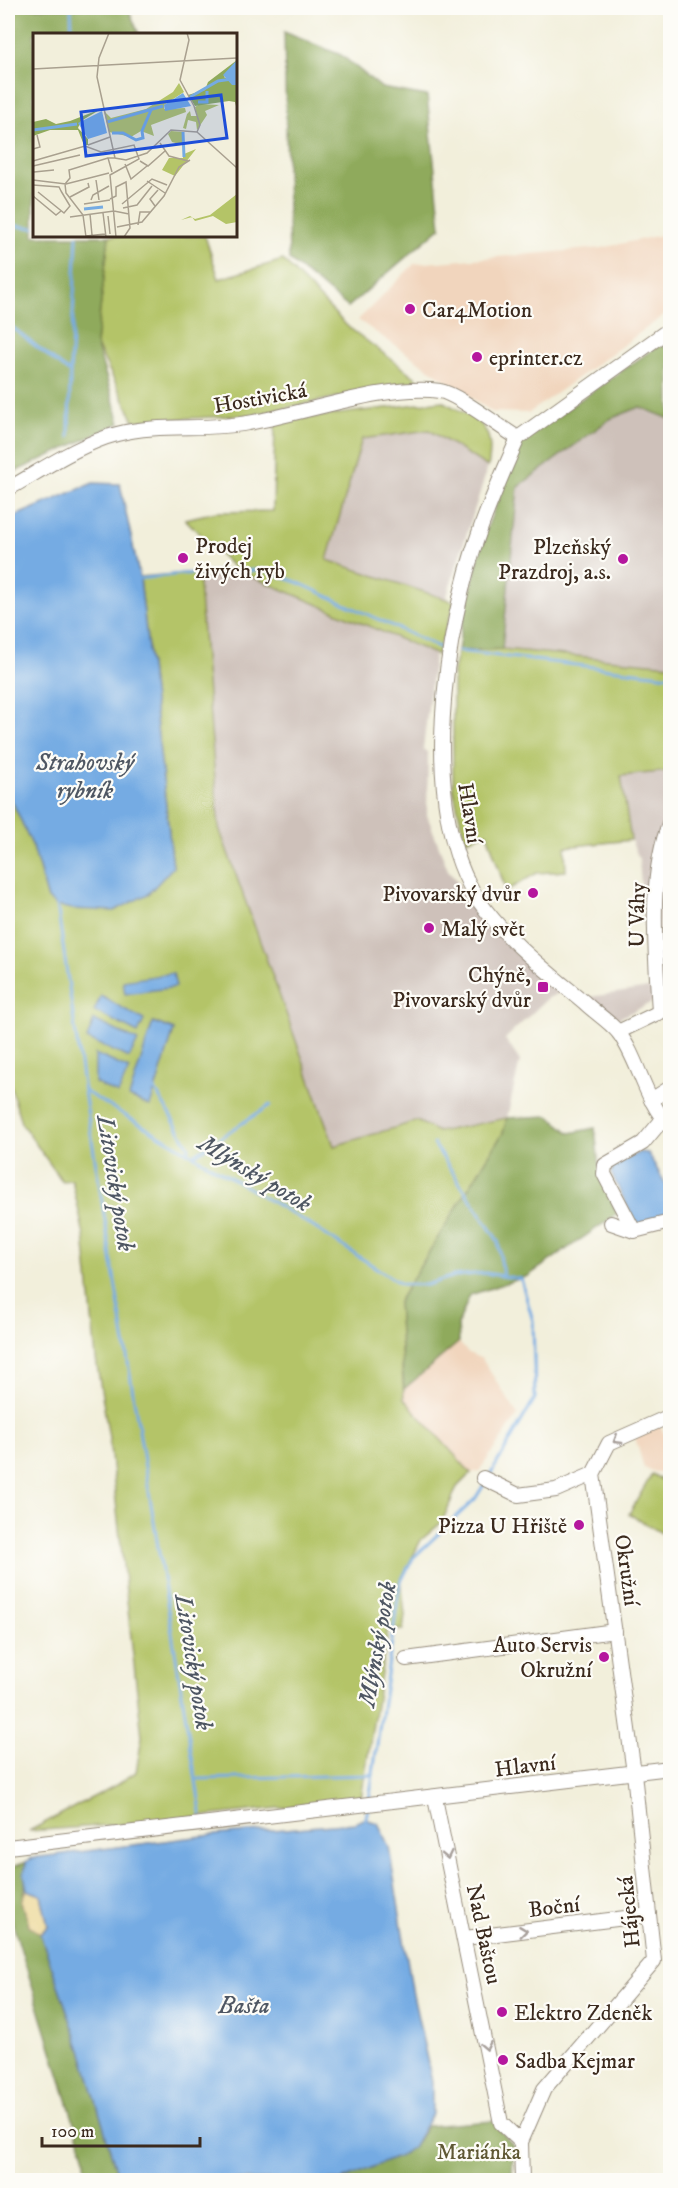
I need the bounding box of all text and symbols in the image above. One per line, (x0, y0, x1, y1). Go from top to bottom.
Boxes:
inset map (33, 33, 237, 237)
place label: Car4Motion (422, 297, 533, 324)
marker: Car4Motion (403, 302, 417, 316)
place label: eprinter.cz (489, 345, 583, 372)
marker: eprinter.cz (470, 350, 484, 364)
street label: Hostivická (212, 377, 310, 420)
place label: Prodej živých ryb (195, 533, 285, 585)
place label: Plzeňský Prazdroj, a.s. (498, 534, 612, 586)
marker: Prodej živých ryb (176, 551, 190, 565)
marker: Plzeňský Prazdroj, a.s. (616, 552, 630, 566)
water label: Strahovský rybník (35, 748, 137, 806)
street label: Hlavní (451, 781, 488, 847)
place label: Pivovarský dvůr (382, 881, 522, 908)
street label: U Váhy (623, 882, 652, 948)
marker: Pivovarský dvůr (526, 886, 540, 900)
place label: Malý svět (441, 916, 525, 943)
marker: Malý svět (422, 921, 436, 935)
place label: Chýně, Pivovarský dvůr (392, 962, 532, 1014)
marker: Chýně, Pivovarský dvůr (536, 980, 550, 994)
water label: Litovický potok (89, 1111, 141, 1253)
water label: Mlýnský potok (191, 1127, 316, 1219)
one-way arrow (613, 1432, 623, 1444)
place label: Pizza U Hřiště (438, 1513, 567, 1540)
marker: Pizza U Hřiště (572, 1518, 586, 1532)
street label: Okružní (608, 1533, 645, 1609)
water label: Mlýnský potok (352, 1579, 404, 1711)
water label: Litovický potok (167, 1590, 219, 1732)
place label: Auto Servis Okružní (493, 1632, 593, 1684)
marker: Auto Servis Okružní (597, 1650, 611, 1664)
street label: Hlavní (493, 1749, 559, 1784)
one-way arrow (440, 1850, 453, 1860)
street label: Hájecká (612, 1874, 647, 1949)
street label: Nad Baštou (460, 1882, 507, 1987)
street label: Boční (527, 1891, 583, 1924)
one-way arrow (519, 1925, 528, 1938)
water label: Bašta (217, 1991, 270, 2021)
place label: Elektro Zdeněk (514, 2000, 652, 2027)
marker: Elektro Zdeněk (495, 2005, 509, 2019)
one-way arrow (479, 2041, 492, 2051)
place label: Sadba Kejmar (515, 2048, 636, 2075)
marker: Sadba Kejmar (496, 2053, 510, 2067)
scale bar (42, 2110, 200, 2148)
text: 100 m (51, 2121, 94, 2143)
park label: Mariánka (437, 2139, 522, 2166)

